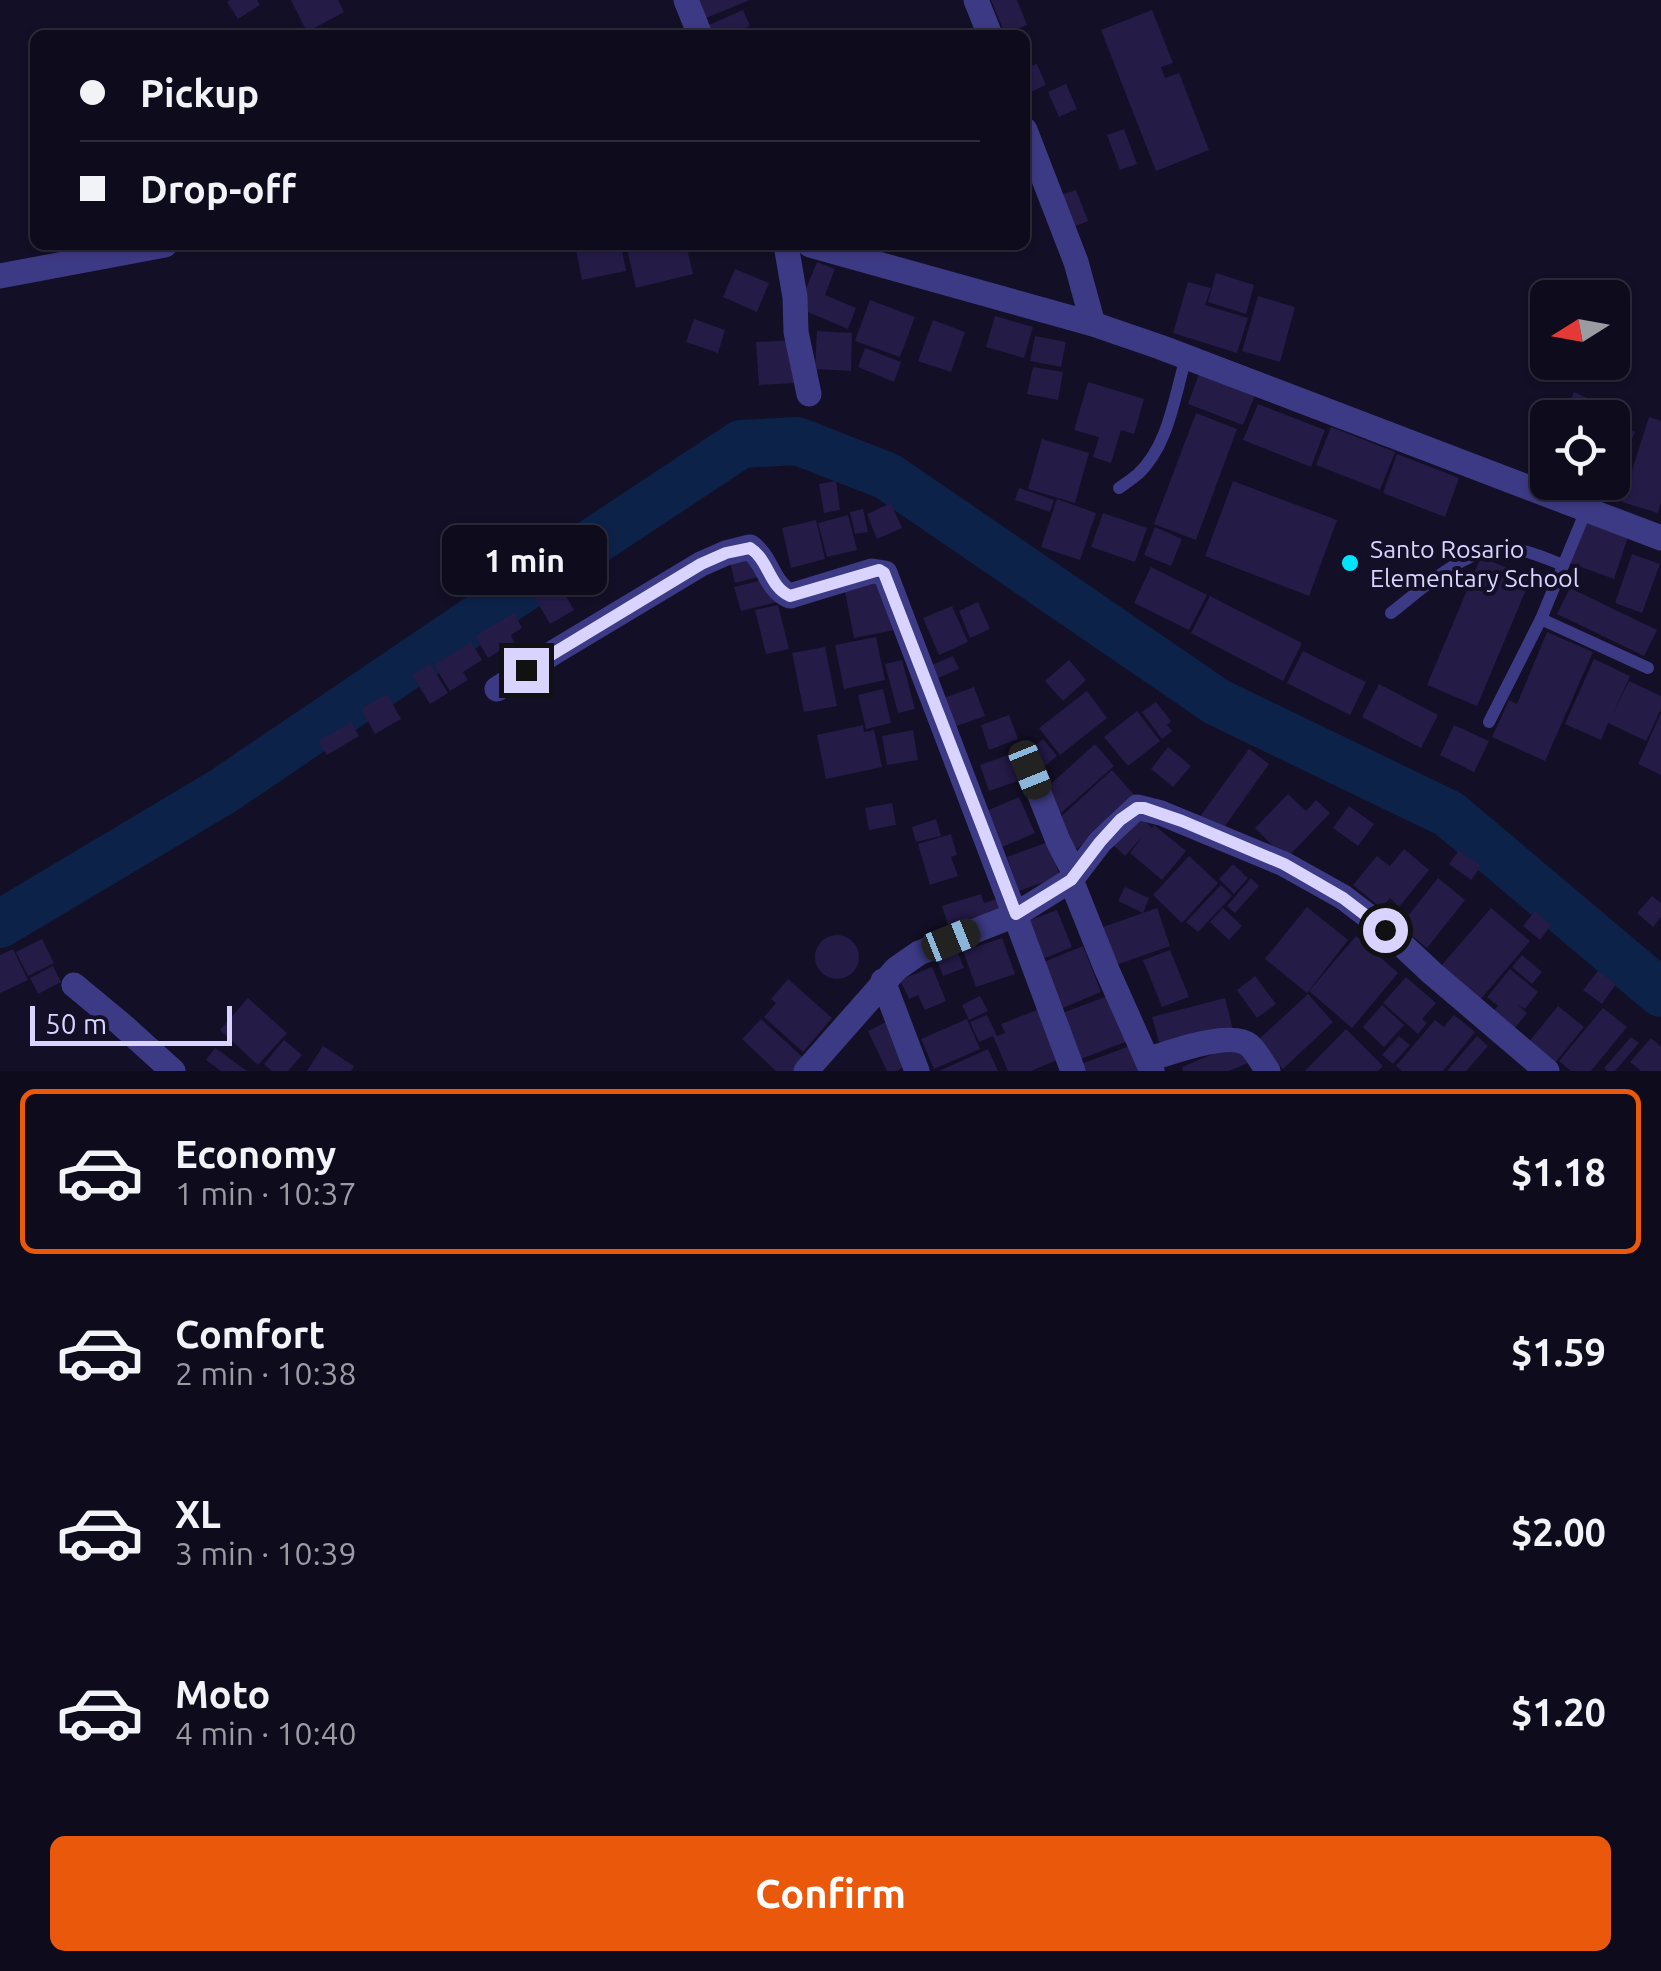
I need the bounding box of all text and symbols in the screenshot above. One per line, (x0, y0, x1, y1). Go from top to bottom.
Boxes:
text: Pickup (140, 72, 259, 114)
text: Drop-off (140, 168, 296, 210)
north arrow (1530, 280, 1630, 380)
map controls (1530, 280, 1630, 500)
button: locate (1530, 400, 1630, 500)
callout: 1 min (444, 525, 608, 595)
place label: Santo Rosario Elementary School (1370, 535, 1579, 592)
text: 1 min (484, 542, 565, 578)
marker: Santo Rosario Elementary School (1339, 552, 1361, 574)
route end (504, 648, 549, 693)
car (1005, 737, 1055, 803)
route start (1363, 908, 1408, 953)
car (918, 915, 984, 965)
scale bar (30, 1001, 232, 1046)
text: 50 m (45, 1008, 107, 1039)
icon: car (55, 1127, 145, 1217)
text: Economy (175, 1133, 336, 1175)
text: $1.18 (1511, 1151, 1606, 1193)
text: 1 min · 10:37 (175, 1175, 357, 1211)
icon: car (55, 1307, 145, 1397)
text: Comfort (175, 1313, 325, 1355)
text: $1.59 (1511, 1331, 1606, 1373)
text: 2 min · 10:38 (175, 1355, 357, 1391)
icon: car (55, 1487, 145, 1577)
text: XL (175, 1493, 221, 1535)
text: $2.00 (1511, 1511, 1606, 1553)
text: 3 min · 10:39 (175, 1535, 357, 1571)
icon: car (55, 1667, 145, 1757)
text: Moto (175, 1673, 270, 1715)
text: $1.20 (1511, 1691, 1606, 1733)
text: 4 min · 10:40 (175, 1715, 357, 1751)
button: Confirm (50, 1836, 1611, 1951)

